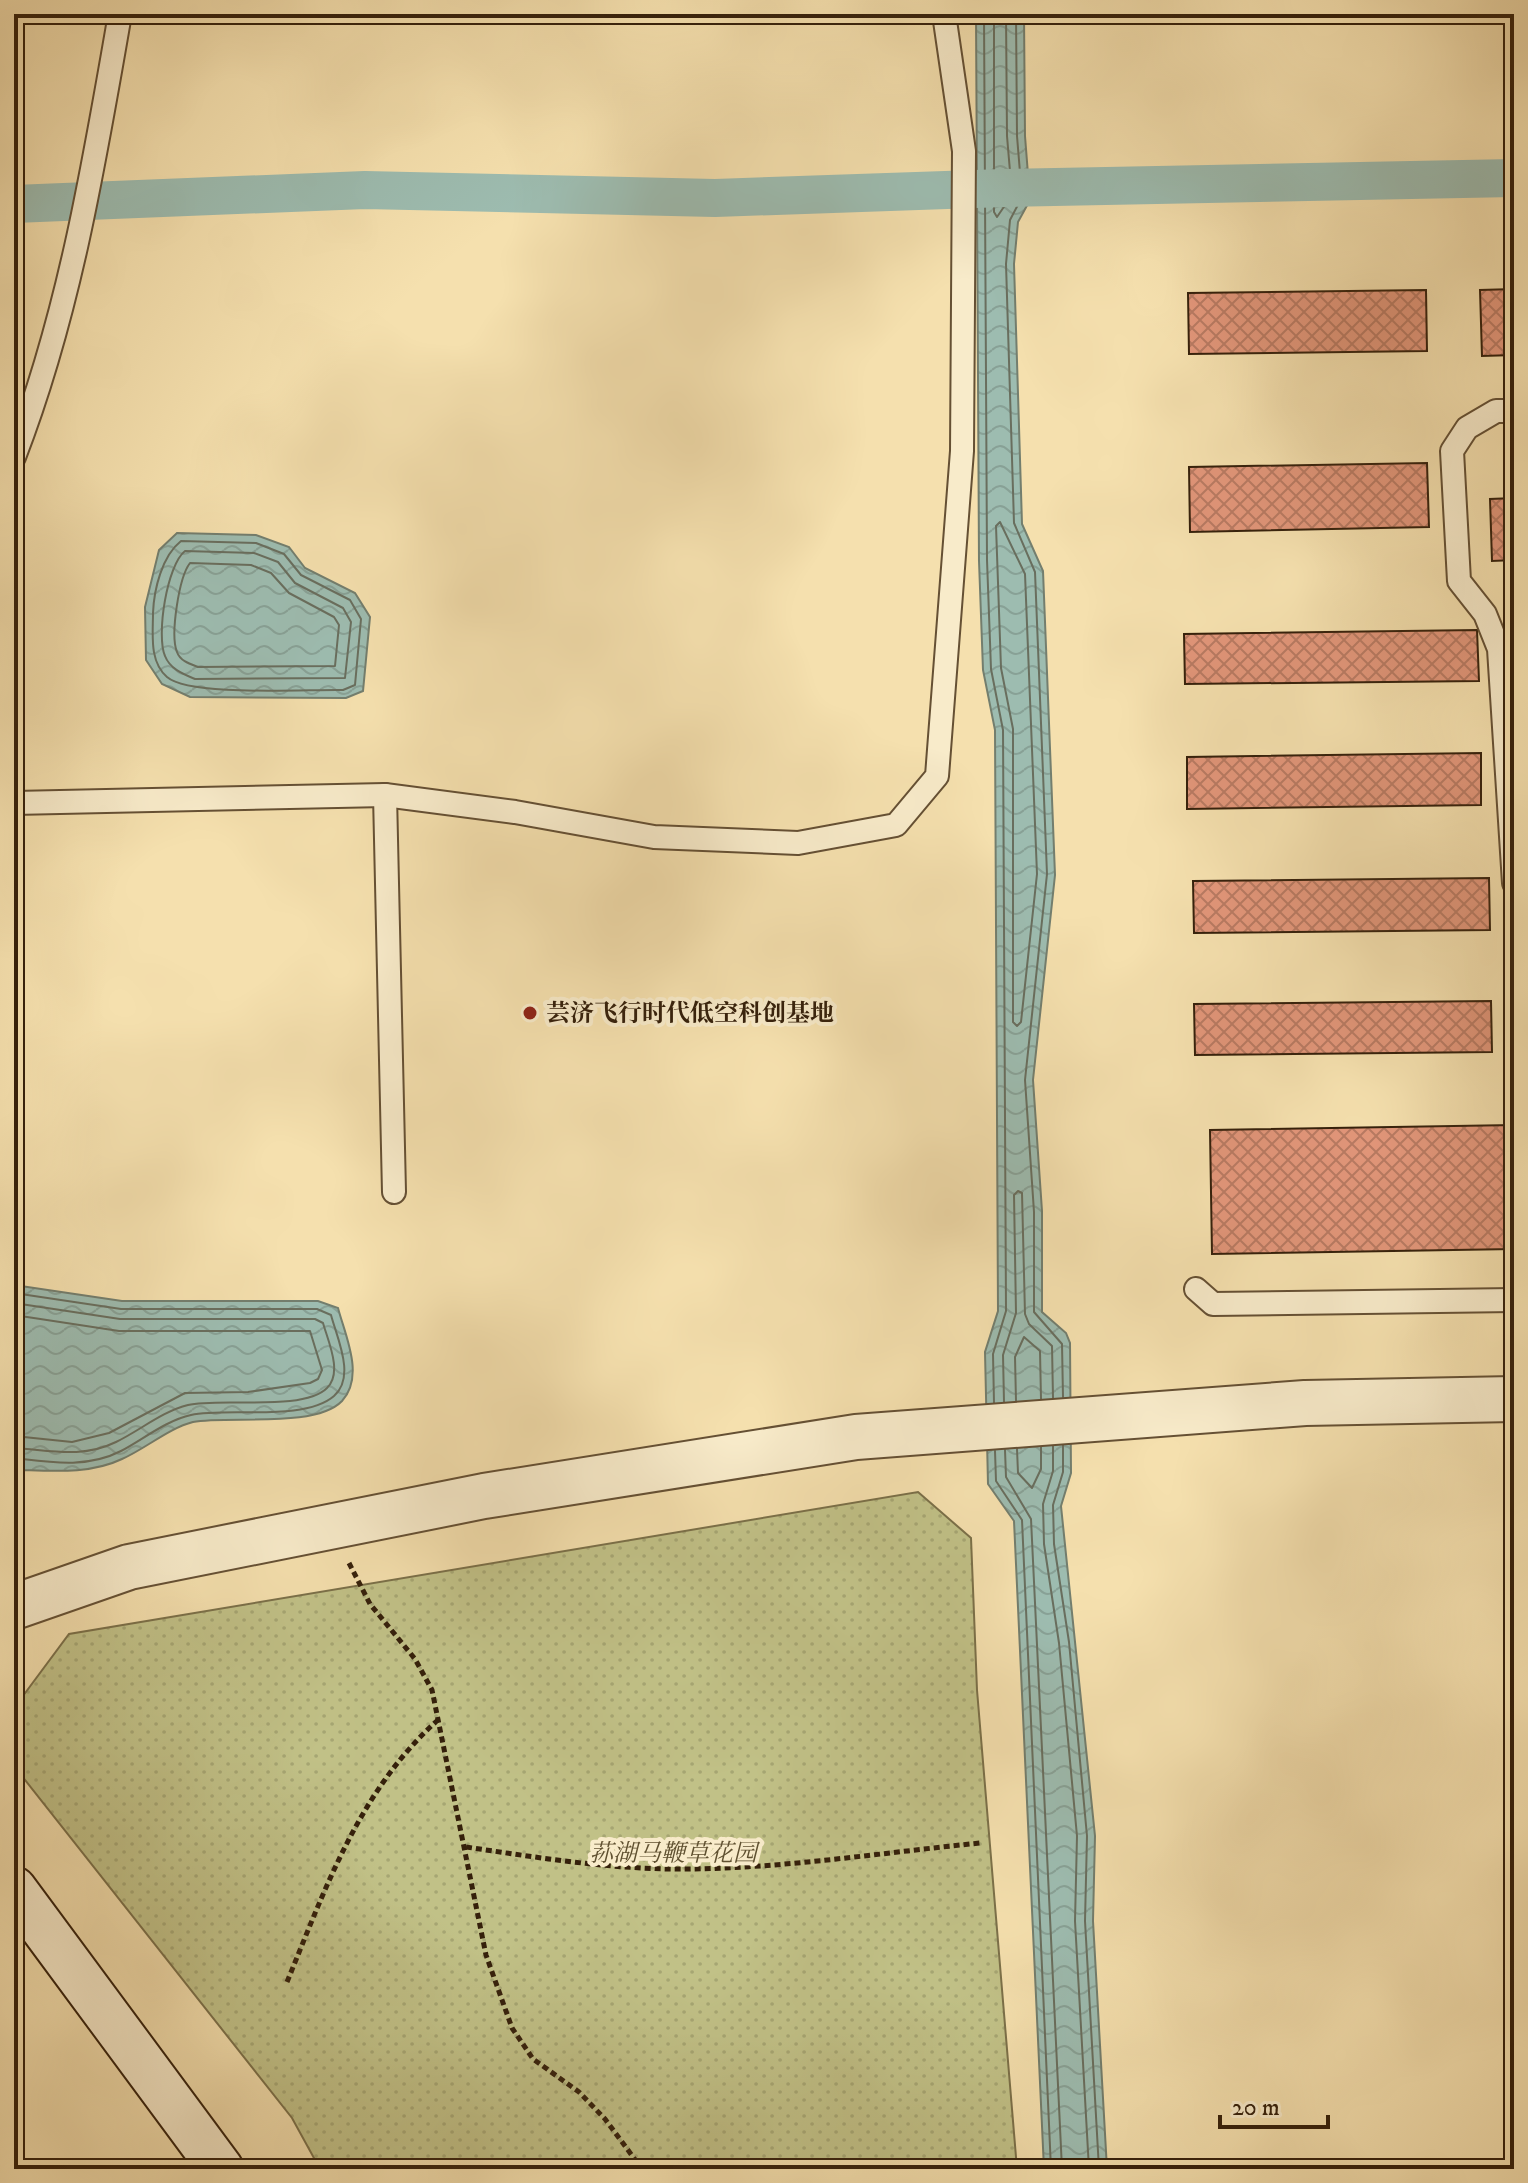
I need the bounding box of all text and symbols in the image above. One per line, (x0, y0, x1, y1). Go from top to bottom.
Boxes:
place label: 芸济飞行时代低空科创基地 (546, 999, 834, 1029)
marker: 芸济飞行时代低空科创基地 (521, 1004, 539, 1022)
park label: 荪湖马鞭草花园 (589, 1839, 761, 1869)
scale bar (1220, 2079, 1328, 2129)
text: 20 m (1232, 2093, 1280, 2123)

